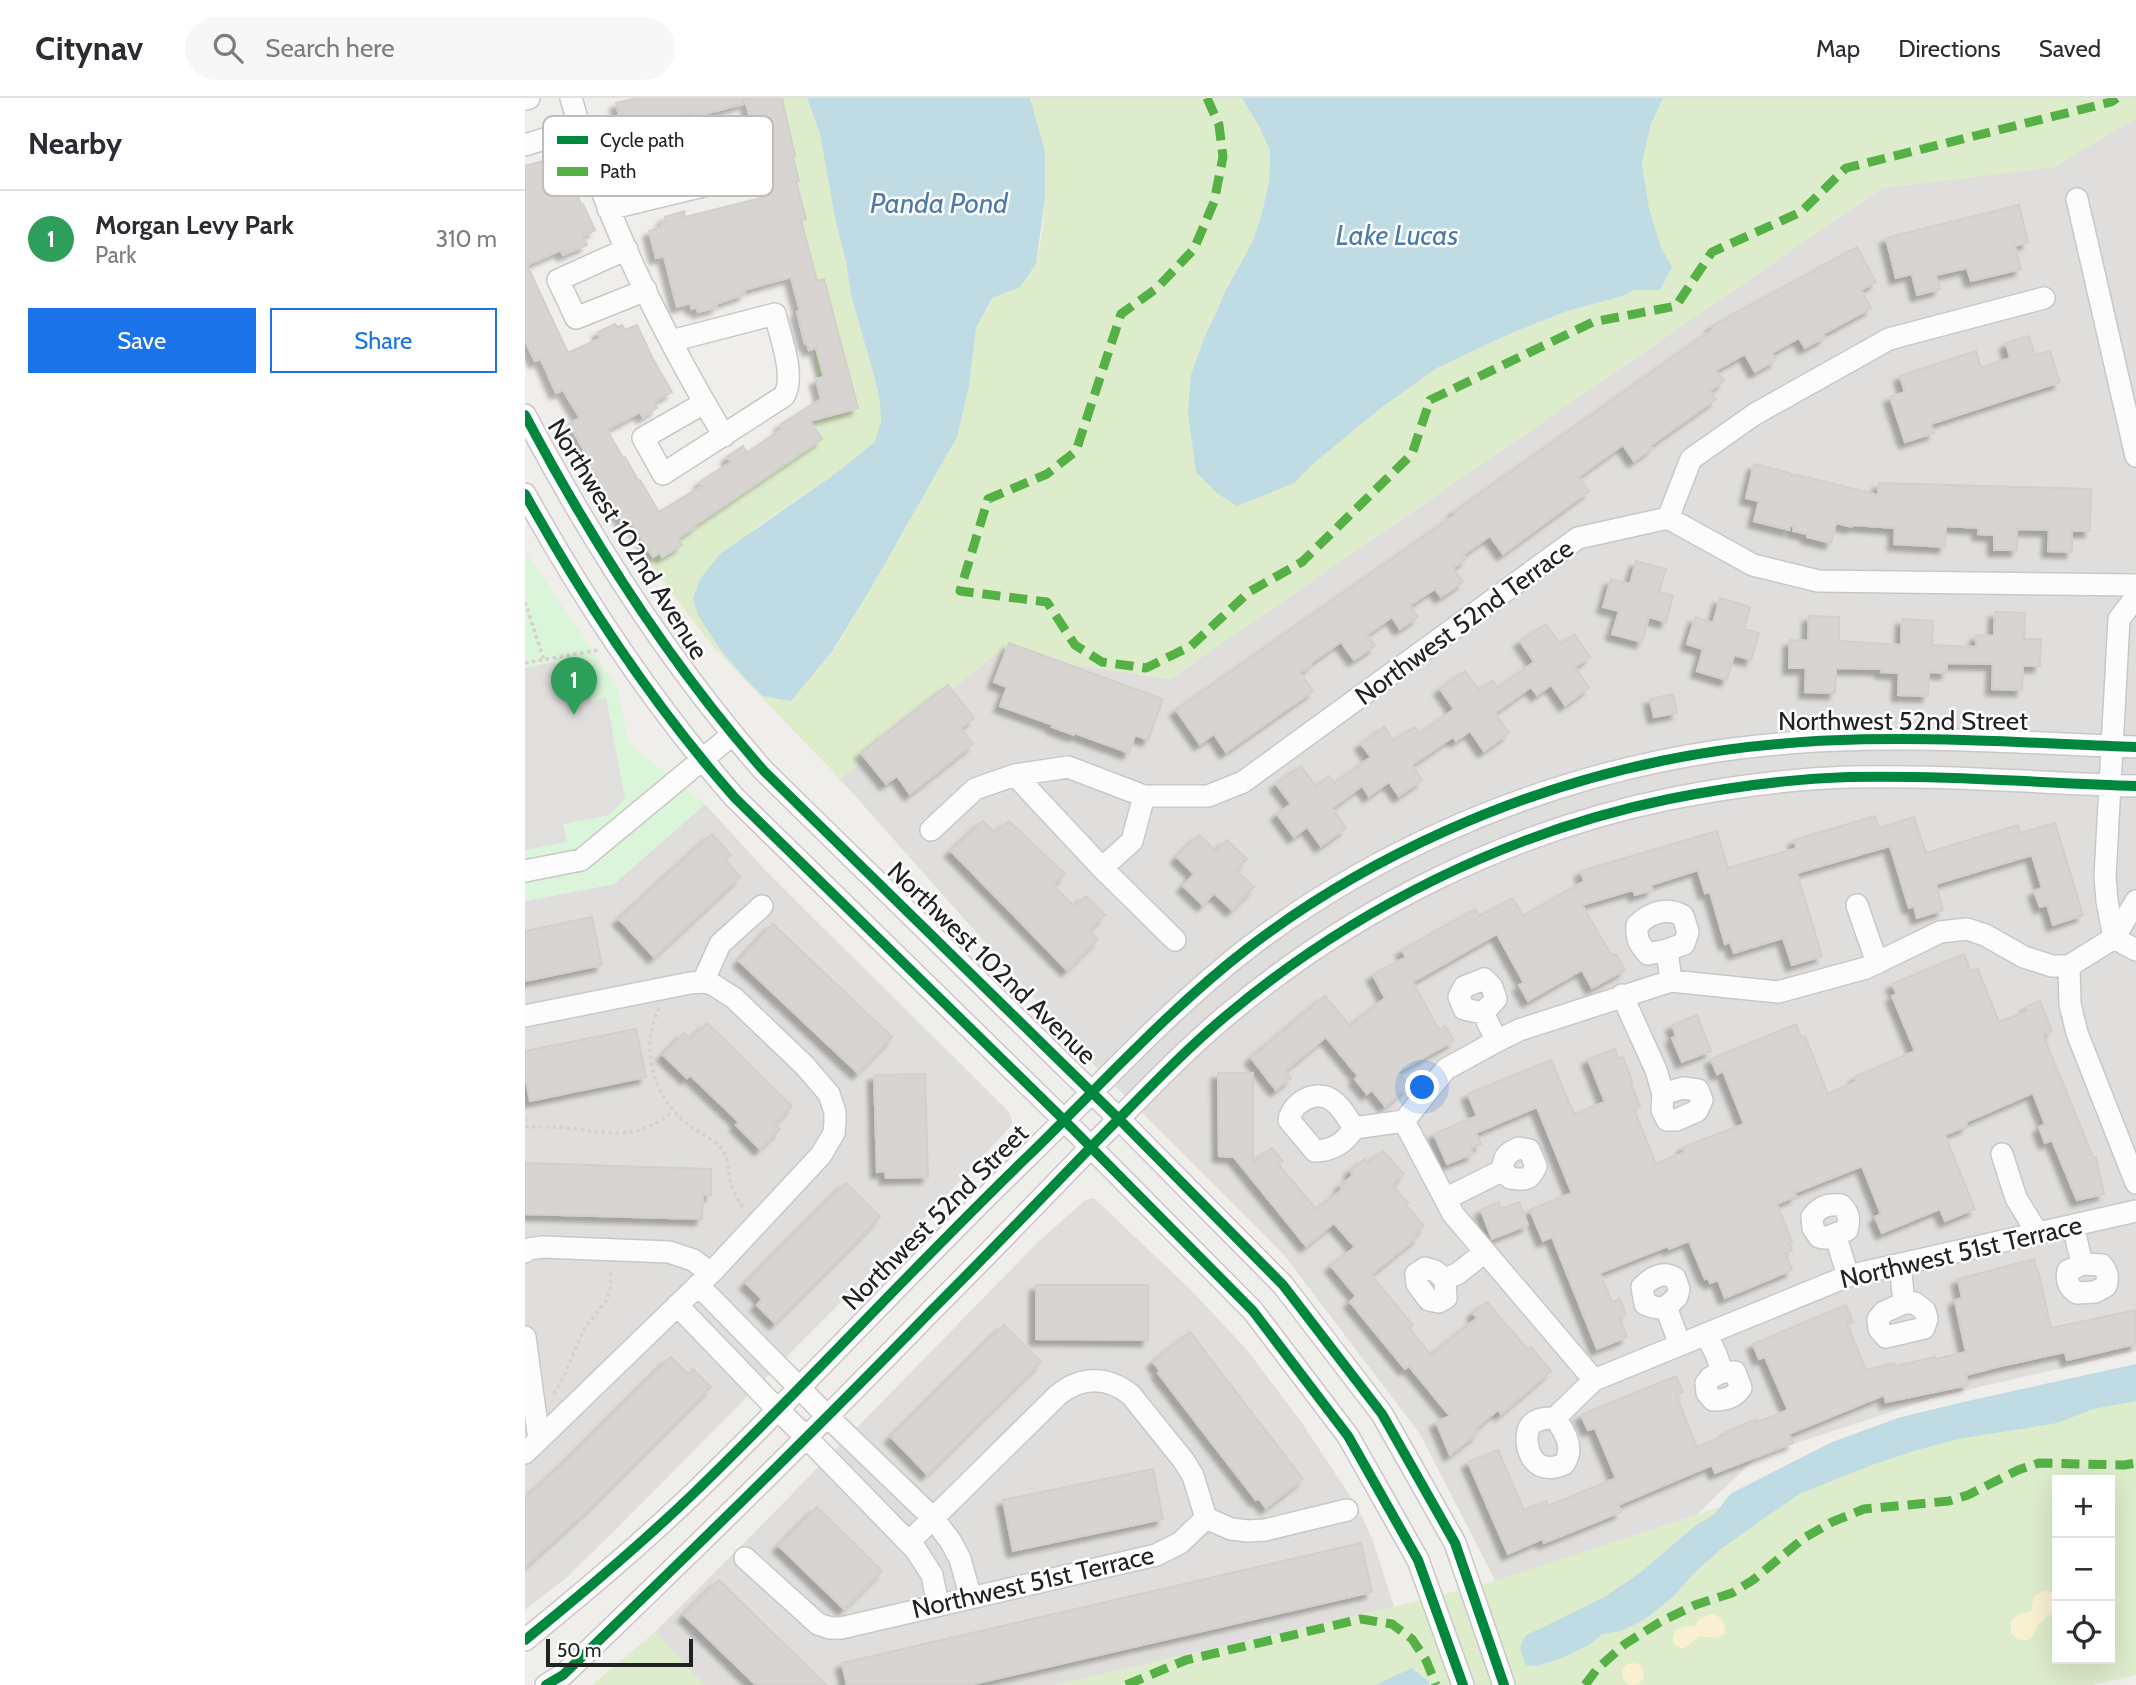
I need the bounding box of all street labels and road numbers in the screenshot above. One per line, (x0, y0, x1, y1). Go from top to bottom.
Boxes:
street label: Northwest 102nd Avenue (541, 413, 715, 665)
street label: Northwest 52nd Terrace (1349, 532, 1579, 712)
street label: Northwest 52nd Street (1778, 705, 2028, 737)
street label: Northwest 102nd Avenue (881, 855, 1103, 1071)
street label: Northwest 52nd Street (835, 1117, 1035, 1317)
street label: Northwest 51st Terrace (1837, 1209, 2085, 1295)
street label: Northwest 51st Terrace (909, 1539, 1157, 1625)

